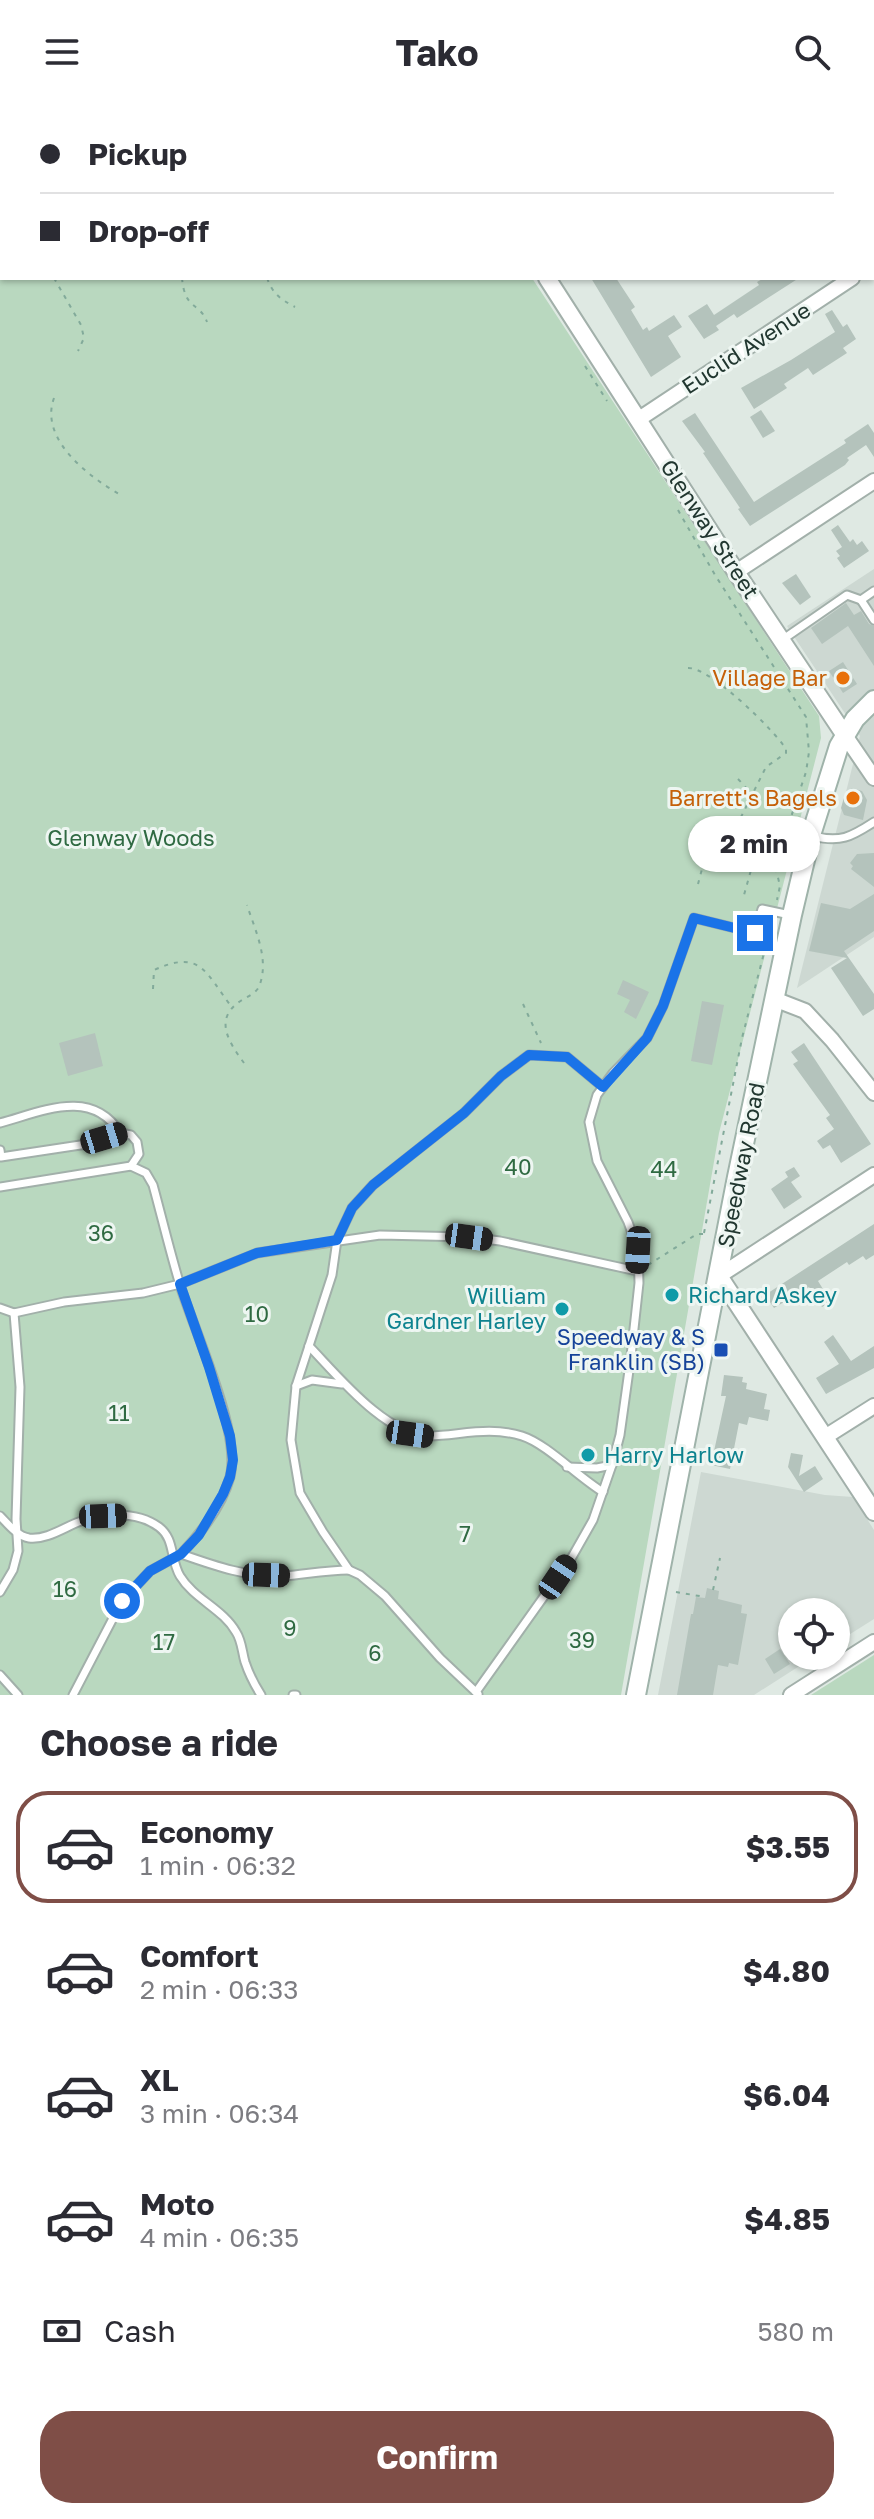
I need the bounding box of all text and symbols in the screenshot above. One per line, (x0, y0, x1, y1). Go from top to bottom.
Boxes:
icon: menu (40, 30, 84, 74)
icon: search (790, 30, 834, 74)
text: Tako (395, 31, 479, 74)
text: Pickup (88, 136, 187, 172)
text: Drop-off (88, 213, 209, 249)
street label: Euclid Avenue (676, 296, 815, 399)
street label: Glenway Street (655, 454, 766, 603)
place label: Village Bar (712, 664, 827, 691)
marker: Village Bar (834, 669, 852, 687)
place label: Barrett's Bagels (668, 784, 837, 811)
marker: Barrett's Bagels (844, 789, 862, 807)
callout: 2 min (689, 817, 821, 873)
park label: Glenway Woods (47, 824, 215, 851)
text: 2 min (720, 828, 788, 859)
route end (737, 915, 773, 951)
street label: Speedway Road (711, 1080, 770, 1250)
car (78, 1120, 130, 1156)
park label: 40 (504, 1153, 532, 1180)
park label: 44 (651, 1155, 677, 1182)
park label: 36 (88, 1219, 114, 1246)
car (444, 1222, 494, 1252)
car (625, 1225, 651, 1275)
place label: Richard Askey (688, 1281, 837, 1308)
place label: William Gardner Harley (387, 1282, 546, 1334)
marker: Richard Askey (663, 1286, 681, 1304)
park label: 10 (245, 1300, 269, 1327)
marker: William Gardner Harley (553, 1300, 571, 1318)
place label: Speedway & S Franklin (SB) (557, 1323, 705, 1375)
marker: Speedway & S Franklin (SB) (712, 1341, 730, 1359)
park label: 11 (108, 1399, 130, 1426)
car (385, 1419, 435, 1449)
place label: Harry Harlow (604, 1441, 744, 1468)
marker: Harry Harlow (579, 1446, 597, 1464)
car (79, 1503, 127, 1529)
park label: 7 (459, 1520, 471, 1547)
car (535, 1550, 581, 1604)
car (242, 1562, 290, 1588)
park label: 16 (53, 1575, 77, 1602)
route start (104, 1583, 140, 1619)
map controls (778, 1598, 850, 1670)
button: locate (778, 1598, 850, 1670)
park label: 9 (283, 1614, 297, 1641)
park label: 39 (569, 1626, 595, 1653)
park label: 17 (153, 1628, 175, 1655)
park label: 6 (368, 1639, 382, 1666)
text: Choose a ride (40, 1721, 278, 1764)
icon: car (44, 1811, 116, 1883)
text: Economy (140, 1814, 274, 1850)
text: $3.55 (745, 1829, 830, 1865)
text: 1 min · 06:32 (140, 1850, 296, 1881)
icon: car (44, 1935, 116, 2007)
text: Comfort (140, 1938, 259, 1974)
text: $4.80 (743, 1953, 830, 1989)
text: 2 min · 06:33 (140, 1974, 298, 2005)
icon: car (44, 2059, 116, 2131)
text: XL (140, 2062, 179, 2098)
text: $6.04 (743, 2077, 830, 2113)
text: 3 min · 06:34 (140, 2098, 299, 2129)
icon: car (44, 2183, 116, 2255)
text: Moto (140, 2186, 215, 2222)
text: $4.85 (744, 2201, 830, 2237)
text: 4 min · 06:35 (140, 2222, 299, 2253)
icon: cash (40, 2309, 84, 2353)
text: Cash (104, 2313, 176, 2349)
text: 580 m (757, 2316, 834, 2347)
button: Confirm (40, 2411, 834, 2503)

